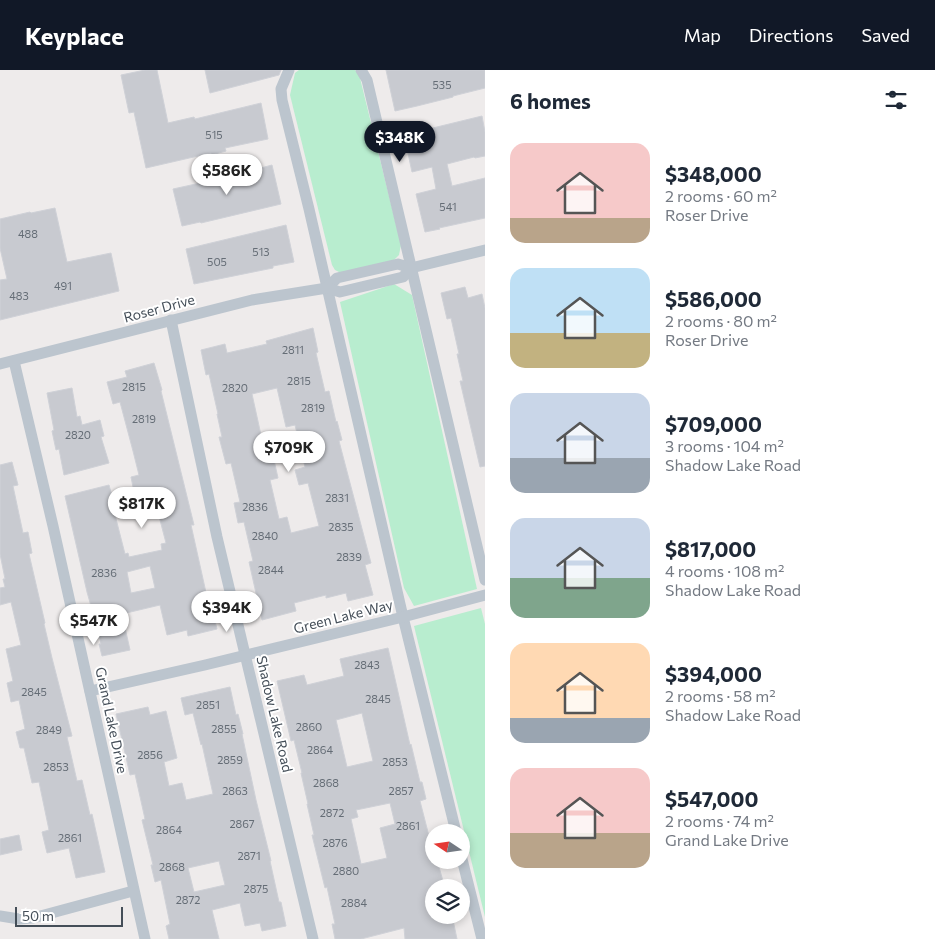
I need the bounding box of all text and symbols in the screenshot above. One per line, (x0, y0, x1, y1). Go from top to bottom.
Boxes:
text: Keyplace (25, 21, 124, 50)
text: Map (684, 24, 721, 46)
text: Directions (749, 24, 833, 46)
text: Saved (861, 24, 910, 46)
house number: 535 (433, 78, 451, 91)
icon: filters (882, 86, 910, 114)
text: 6 homes (510, 88, 591, 113)
pin: $348K (365, 121, 435, 163)
text: $348K (375, 127, 425, 146)
house number: 515 (205, 128, 223, 141)
pin: $586K (192, 154, 262, 196)
text: $586K (202, 160, 252, 179)
text: $348,000 (665, 161, 762, 186)
icon: home (550, 163, 610, 223)
text: 2 rooms · 60 m² (665, 186, 777, 205)
house number: 541 (439, 200, 457, 213)
text: Roser Drive (665, 205, 748, 224)
house number: 488 (18, 227, 38, 240)
house number: 513 (252, 245, 270, 258)
house number: 505 (207, 255, 227, 268)
house number: 491 (54, 279, 72, 292)
text: $586,000 (665, 286, 762, 311)
icon: home (550, 288, 610, 348)
house number: 483 (9, 289, 29, 302)
street label: Roser Drive (122, 290, 196, 326)
text: 2 rooms · 80 m² (665, 311, 777, 330)
text: Roser Drive (665, 330, 748, 349)
house number: 2811 (282, 343, 304, 356)
house number: 2815 (287, 374, 311, 387)
house number: 2815 (122, 380, 146, 393)
house number: 2820 (222, 381, 248, 394)
house number: 2819 (301, 401, 325, 414)
text: $709,000 (665, 411, 762, 436)
house number: 2819 (132, 412, 156, 425)
icon: home (550, 413, 610, 473)
house number: 2820 (65, 428, 91, 441)
pin: $709K (254, 430, 324, 473)
text: 3 rooms · 104 m² (665, 436, 784, 455)
text: $709K (264, 437, 314, 456)
text: Shadow Lake Road (665, 455, 801, 474)
pin: $817K (107, 486, 177, 529)
house number: 2831 (325, 491, 349, 504)
text: $817K (119, 493, 165, 512)
house number: 2836 (242, 500, 268, 513)
house number: 2835 (328, 520, 354, 533)
house number: 2840 (252, 529, 278, 542)
text: $817,000 (665, 536, 756, 561)
icon: home (550, 538, 610, 598)
house number: 2839 (336, 550, 362, 563)
text: 4 rooms · 108 m² (665, 561, 785, 580)
house number: 2844 (258, 563, 284, 576)
house number: 2836 (91, 566, 117, 579)
text: Shadow Lake Road (665, 580, 801, 599)
pin: $394K (192, 590, 262, 633)
street label: Green Lake Way (292, 595, 394, 637)
text: $394K (202, 597, 252, 616)
pin: $547K (59, 604, 129, 646)
text: $547K (70, 610, 118, 629)
street label: Shadow Lake Road (253, 654, 297, 774)
house number: 2843 (354, 658, 380, 671)
text: $394,000 (665, 661, 762, 686)
icon: home (550, 663, 610, 723)
street label: Grand Lake Drive (92, 665, 132, 775)
house number: 2845 (21, 685, 47, 698)
text: 2 rooms · 58 m² (665, 686, 776, 705)
house number: 2845 (365, 692, 391, 705)
house number: 2851 (196, 698, 220, 711)
text: Shadow Lake Road (665, 705, 801, 724)
house number: 2860 (296, 720, 322, 733)
house number: 2855 (211, 722, 237, 735)
house number: 2849 (36, 723, 62, 736)
house number: 2864 (307, 743, 333, 756)
house number: 2856 (137, 748, 163, 761)
house number: 2859 (217, 753, 243, 766)
house number: 2853 (382, 755, 408, 768)
house number: 2853 (43, 760, 69, 773)
house number: 2868 (313, 776, 339, 789)
house number: 2863 (222, 784, 248, 797)
house number: 2857 (389, 784, 414, 797)
text: $547,000 (665, 786, 758, 811)
icon: home (550, 788, 610, 848)
house number: 2872 (320, 806, 344, 819)
text: 2 rooms · 74 m² (665, 811, 774, 830)
house number: 2867 (229, 817, 255, 830)
house number: 2861 (396, 819, 420, 832)
house number: 2864 (156, 823, 182, 836)
north arrow (425, 824, 470, 869)
map controls (425, 824, 470, 924)
text: Grand Lake Drive (665, 830, 789, 849)
house number: 2861 (58, 831, 82, 844)
house number: 2876 (322, 836, 348, 849)
house number: 2871 (237, 849, 261, 862)
house number: 2868 (159, 860, 185, 873)
house number: 2880 (333, 864, 359, 877)
button: layers (425, 879, 470, 924)
house number: 2875 (244, 882, 268, 895)
house number: 2872 (176, 893, 200, 906)
house number: 2884 (341, 896, 367, 909)
scale bar (15, 904, 122, 927)
text: 50 m (22, 907, 54, 924)

